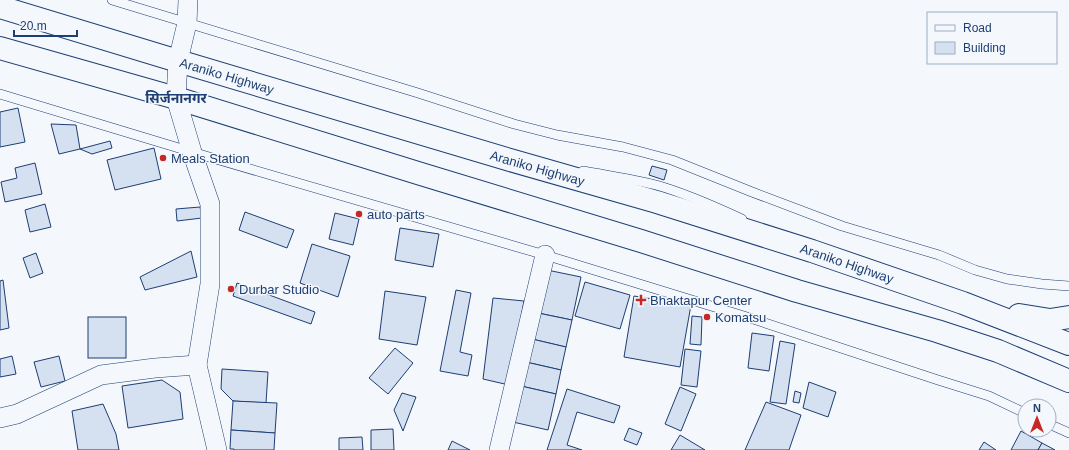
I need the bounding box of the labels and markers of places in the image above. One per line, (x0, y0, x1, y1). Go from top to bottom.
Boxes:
place label: Meals Station (171, 151, 250, 166)
marker: Meals Station (158, 153, 168, 163)
place label: auto parts (367, 207, 425, 222)
marker: auto parts (354, 209, 364, 219)
place label: Durbar Studio (239, 282, 319, 297)
marker: Durbar Studio (226, 284, 236, 294)
place label: Bhaktapur Center (650, 293, 753, 308)
marker: Bhaktapur Center (635, 294, 647, 306)
place label: Komatsu (715, 310, 766, 325)
marker: Komatsu (702, 312, 712, 322)

